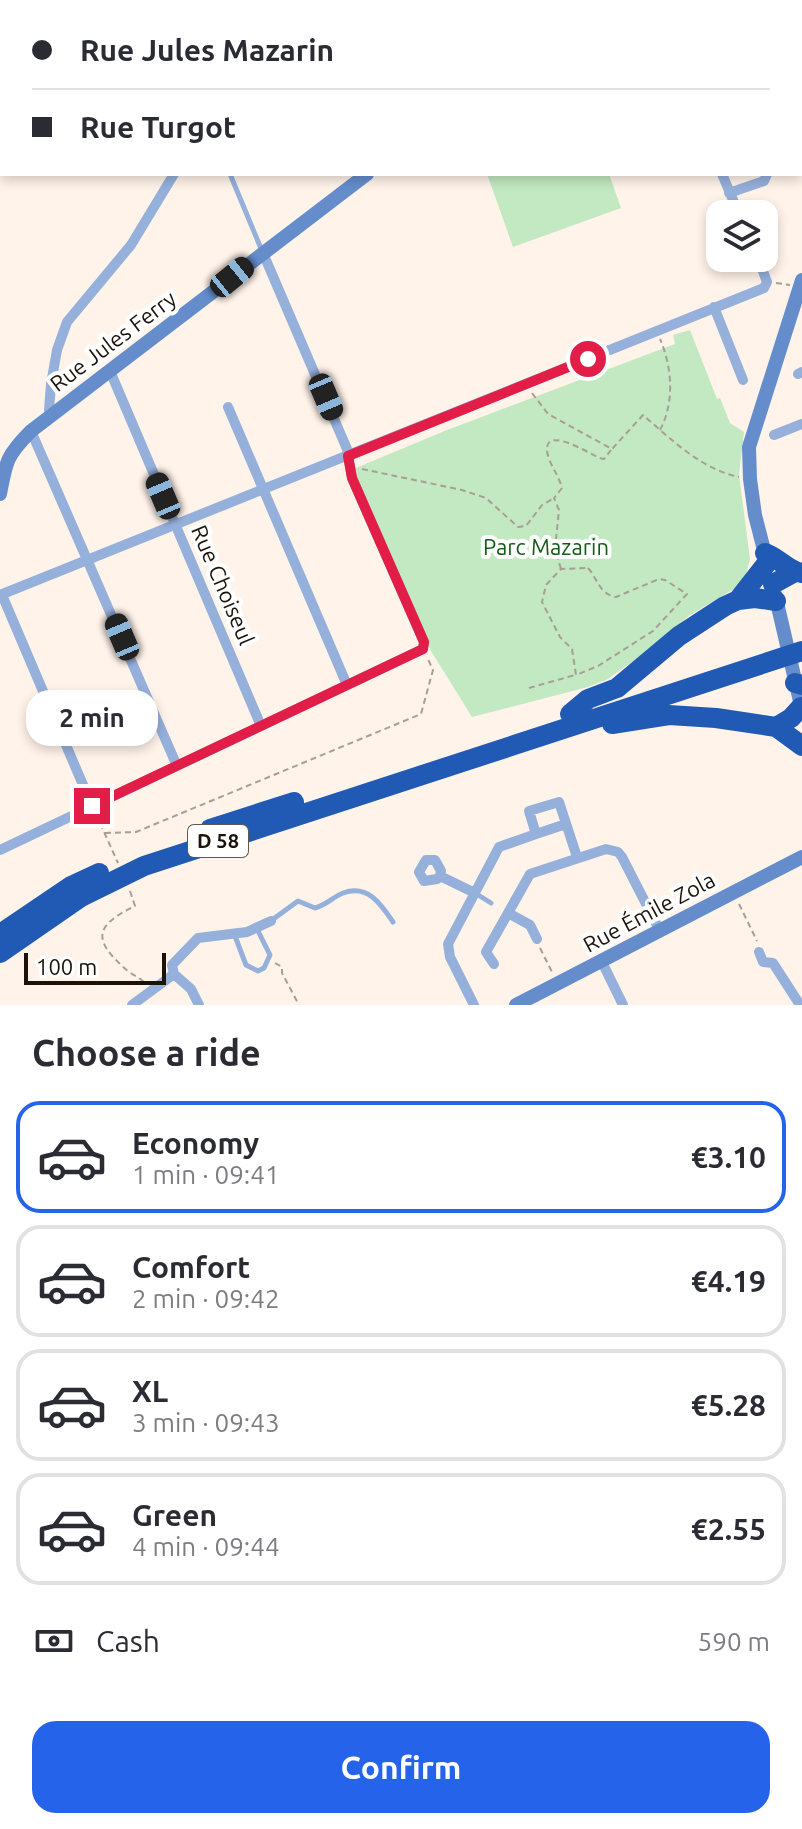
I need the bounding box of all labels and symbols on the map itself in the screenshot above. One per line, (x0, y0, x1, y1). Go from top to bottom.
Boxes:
car (206, 253, 258, 301)
street label: Rue Jules Ferry (45, 285, 181, 396)
route start (570, 341, 606, 377)
car (306, 370, 346, 424)
car (143, 469, 183, 523)
street label: Rue Choiseul (187, 521, 260, 649)
park label: Parc Mazarin (483, 534, 609, 559)
car (102, 610, 142, 664)
callout: 2 min (26, 690, 158, 746)
route end (74, 788, 110, 824)
road number: D 58 (188, 825, 248, 857)
street label: Rue Émile Zola (578, 866, 719, 957)
scale bar (24, 949, 166, 985)

